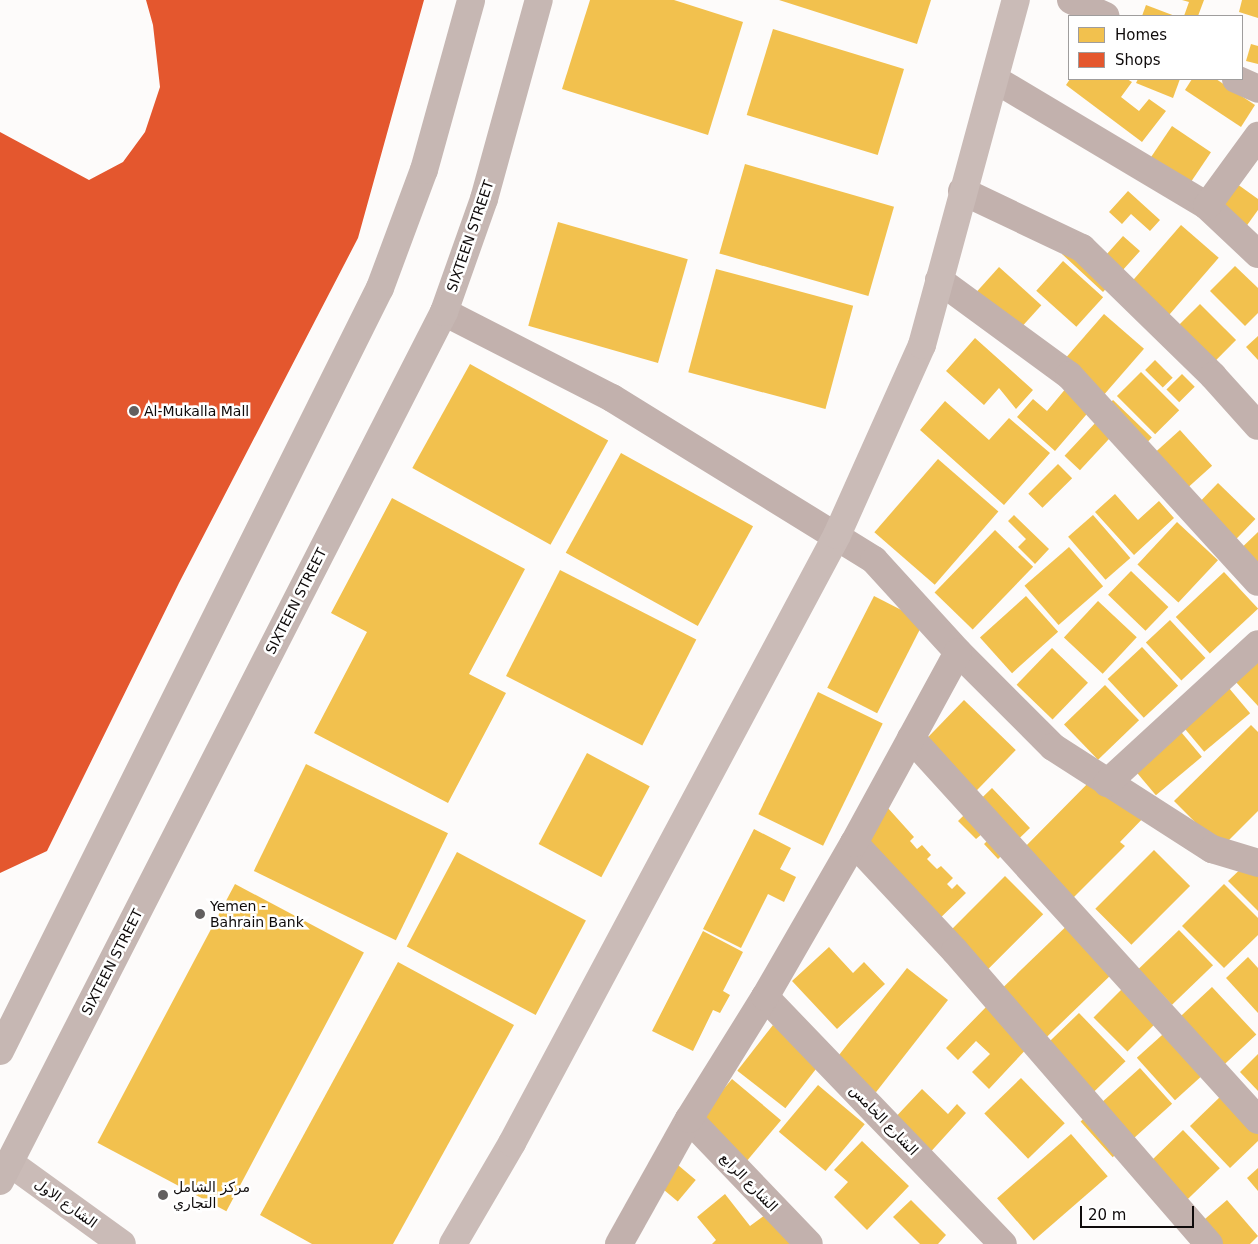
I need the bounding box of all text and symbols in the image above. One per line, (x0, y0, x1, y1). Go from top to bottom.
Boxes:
legend (1068, 15, 1243, 80)
text: Homes (1115, 26, 1167, 44)
text: Shops (1115, 51, 1161, 69)
street label: SIXTEEN STREET (443, 178, 497, 294)
place label: Al-Mukalla Mall (144, 403, 249, 419)
marker: Al-Mukalla Mall (128, 405, 140, 417)
street label: SIXTEEN STREET (262, 545, 330, 657)
place label: Yemen - Bahrain Bank (210, 898, 304, 930)
street label: SIXTEEN STREET (78, 906, 146, 1018)
marker: Yemen - Bahrain Bank (194, 908, 206, 920)
street label: الشارع الخامس (846, 1081, 922, 1159)
street label: الشارع الرابع (717, 1149, 781, 1215)
street label: الشارع الاول (31, 1175, 101, 1231)
place label: مركز الشامل التجاري (173, 1179, 250, 1212)
marker: مركز الشامل التجاري (157, 1189, 169, 1201)
scale bar (1083, 1196, 1197, 1228)
text: 20 m (1088, 1206, 1126, 1224)

